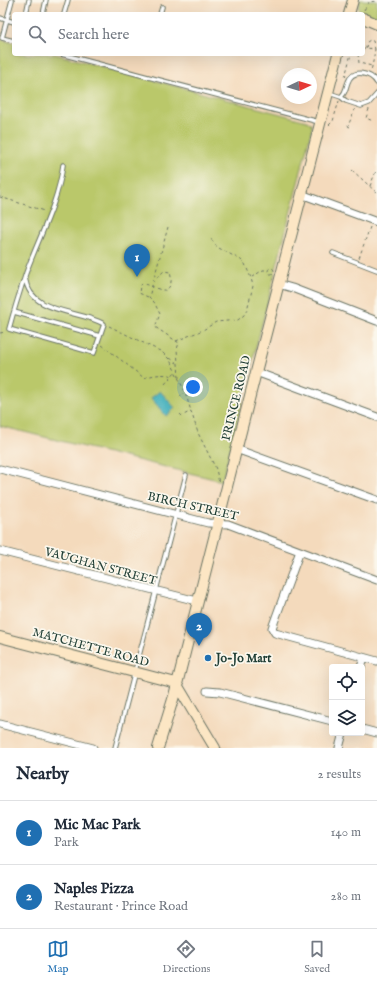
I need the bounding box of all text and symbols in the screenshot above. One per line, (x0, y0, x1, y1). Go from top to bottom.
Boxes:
search box (12, 12, 365, 56)
icon: search (26, 23, 48, 45)
text: Search here (58, 25, 129, 44)
north arrow (281, 68, 317, 104)
pin: 1 (124, 244, 150, 277)
street label: PRINCE ROAD (219, 354, 254, 442)
your location (183, 377, 203, 397)
street label: BIRCH STREET (146, 489, 240, 524)
street label: VAUGHAN STREET (42, 544, 159, 589)
pin: 2 (186, 613, 212, 646)
street label: MATCHETTE ROAD (31, 625, 151, 670)
place label: Jo-Jo Mart (214, 651, 272, 667)
marker: Jo-Jo Mart (203, 653, 213, 663)
map controls (329, 664, 365, 736)
button: locate (329, 664, 365, 700)
button: layers (329, 700, 365, 736)
text: Nearby (16, 764, 69, 785)
text: 2 results (317, 766, 361, 783)
text: Mic Mac Park (54, 815, 141, 834)
text: 1 (27, 824, 31, 841)
text: 140 m (331, 824, 361, 841)
text: Park (54, 834, 79, 851)
text: Naples Pizza (54, 879, 134, 898)
text: 2 (26, 888, 32, 905)
text: 280 m (331, 888, 361, 905)
text: Restaurant · Prince Road (54, 898, 188, 915)
tab: Map (47, 938, 69, 976)
tab: Directions (163, 938, 210, 976)
tab: Saved (304, 938, 330, 976)

